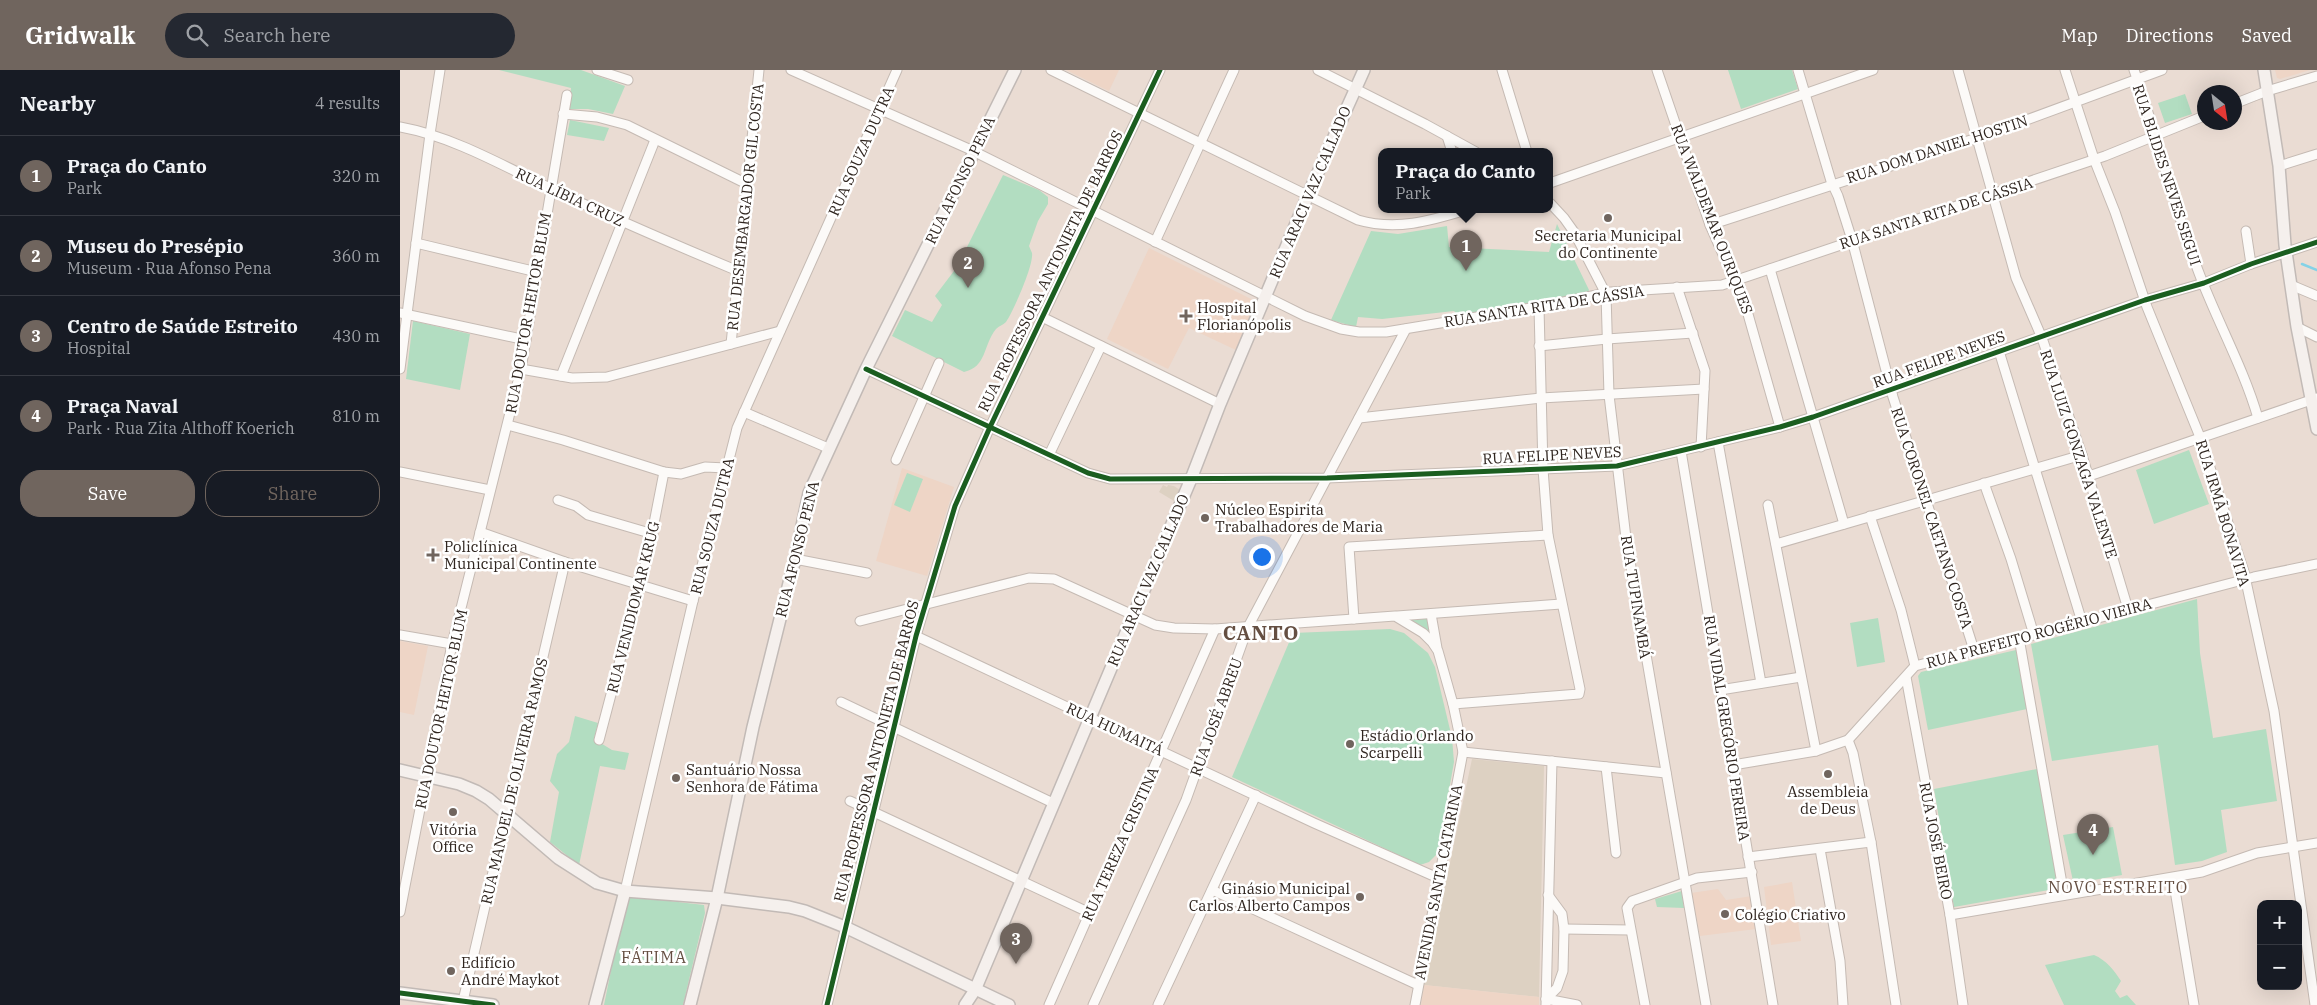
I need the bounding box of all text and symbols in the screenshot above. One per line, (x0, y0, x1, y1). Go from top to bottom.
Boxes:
search box (165, 13, 515, 58)
text: Gridwalk (25, 19, 135, 51)
icon: search (183, 21, 211, 49)
text: Search here (223, 23, 331, 47)
text: Map (2061, 24, 2098, 47)
text: Directions (2126, 24, 2214, 47)
text: Saved (2242, 24, 2292, 47)
street label: RUA DESEMBARGADOR GIL COSTA (723, 82, 768, 332)
street label: RUA SOUZA DUTRA (824, 82, 898, 219)
street label: RUA BLIDES NEVES SEGUI (2129, 82, 2205, 268)
north arrow (2197, 85, 2242, 130)
text: Nearby (20, 89, 96, 117)
text: 4 results (315, 93, 380, 113)
street label: RUA ARACI VAZ CALLADO (1265, 103, 1355, 281)
street label: RUA DOM DANIEL HOSTIN (1844, 111, 2030, 187)
street label: RUA AFONSO PENA (921, 112, 1000, 247)
street label: RUA WALDEMAR OURIQUES (1667, 121, 1757, 317)
street label: RUA PROFESSORA ANTONIETA DE BARROS (973, 127, 1127, 415)
popup (1378, 148, 1553, 213)
text: Praça do Canto (67, 154, 207, 178)
text: Praça do Canto (1396, 159, 1535, 183)
street label: RUA LÍBIA CRUZ (513, 164, 627, 230)
text: 1 (31, 166, 41, 186)
text: 320 m (332, 166, 380, 186)
street label: RUA SANTA RITA DE CÁSSIA (1837, 173, 2036, 253)
text: Park (67, 178, 102, 198)
text: Park (1396, 183, 1431, 203)
street label: RUA DOUTOR HEITOR BLUM (501, 211, 555, 415)
marker: Secretaria Municipal do Continente (1602, 212, 1614, 224)
place label: Secretaria Municipal do Continente (1535, 226, 1682, 262)
pin: 1 (1450, 230, 1482, 271)
text: Museu do Presépio (67, 234, 244, 258)
text: 2 (31, 246, 41, 266)
text: 360 m (332, 246, 380, 266)
pin: 2 (952, 247, 984, 288)
text: Museum · Rua Afonso Pena (67, 258, 271, 278)
street label: RUA SANTA RITA DE CÁSSIA (1443, 281, 1646, 331)
place label: Hospital Florianópolis (1197, 298, 1291, 334)
marker: Hospital Florianópolis (1179, 309, 1193, 323)
text: Centro de Saúde Estreito (67, 314, 298, 338)
text: 3 (31, 326, 41, 346)
text: 430 m (332, 326, 380, 346)
street label: RUA FELIPE NEVES (1870, 326, 2008, 392)
text: Hospital (67, 338, 130, 358)
street label: RUA LUIZ GONZAGA VALENTE (2036, 347, 2122, 561)
text: Praça Naval (67, 394, 178, 418)
street label: RUA CORONEL CAETANO COSTA (1887, 405, 1977, 632)
text: 4 (31, 406, 41, 426)
text: 810 m (332, 406, 380, 426)
text: Park · Rua Zita Althoff Koerich (67, 418, 295, 438)
street label: RUA IRMÃ BONAVITA (2192, 437, 2255, 589)
street label: RUA FELIPE NEVES (1482, 442, 1622, 468)
street label: RUA SOUZA DUTRA (686, 455, 738, 596)
button: Save (20, 470, 195, 517)
button: Share (205, 470, 380, 517)
street label: RUA AFONSO PENA (771, 478, 823, 619)
street label: RUA ARACI VAZ CALLADO (1103, 491, 1193, 669)
place label: Núcleo Espirita Trabalhadores de Maria (1215, 500, 1383, 536)
marker: Núcleo Espirita Trabalhadores de Maria (1199, 512, 1211, 524)
street label: RUA VENIDIOMAR KRUG (602, 519, 664, 695)
street label: RUA TUPINAMBÁ (1617, 534, 1655, 661)
place label: Policlínica Municipal Continente (444, 537, 597, 573)
your location (1249, 544, 1275, 570)
marker: Policlínica Municipal Continente (426, 548, 440, 562)
street label: RUA PREFEITO ROGÉRIO VIEIRA (1924, 594, 2155, 672)
street label: RUA PROFESSORA ANTONIETA DE BARROS (829, 598, 923, 904)
street label: RUA DOUTOR HEITOR BLUM (411, 607, 471, 811)
street label: RUA VIDAL GREGÓRIO PEREIRA (1700, 614, 1754, 843)
district label: CANTO (1223, 619, 1299, 646)
street label: RUA JOSÉ ABREU (1186, 655, 1246, 779)
street label: RUA MANOEL DE OLIVEIRA RAMOS (476, 656, 552, 906)
street label: RUA HUMAITÁ (1063, 698, 1167, 760)
place label: Estádio Orlando Scarpelli (1360, 726, 1473, 762)
marker: Estádio Orlando Scarpelli (1344, 738, 1356, 750)
place label: Santuário Nossa Senhora de Fátima (686, 760, 819, 796)
street label: RUA TEREZA CRISTINA (1077, 763, 1163, 924)
marker: Assembleia de Deus (1822, 768, 1834, 780)
marker: Santuário Nossa Senhora de Fátima (670, 772, 682, 784)
street label: RUA JOSÉ BEIRO (1915, 781, 1957, 901)
street label: AVENIDA SANTA CATARINA (1410, 782, 1466, 981)
place label: Assembleia de Deus (1787, 782, 1869, 818)
marker: Vitória Office (447, 806, 459, 818)
pin: 4 (2077, 814, 2109, 855)
place label: Vitória Office (429, 820, 477, 856)
district label: NOVO ESTREITO (2048, 877, 2188, 897)
place label: Ginásio Municipal Carlos Alberto Campos (1189, 879, 1350, 915)
marker: Ginásio Municipal Carlos Alberto Campos (1354, 891, 1366, 903)
map controls (2257, 900, 2302, 990)
button: + (2257, 900, 2302, 945)
place label: Colégio Criativo (1735, 905, 1846, 924)
marker: Colégio Criativo (1719, 908, 1731, 920)
pin: 3 (1000, 923, 1032, 964)
button: − (2257, 945, 2302, 990)
district label: FÁTIMA (621, 946, 687, 967)
place label: Edifício André Maykot (461, 953, 560, 989)
marker: Edifício André Maykot (445, 965, 457, 977)

